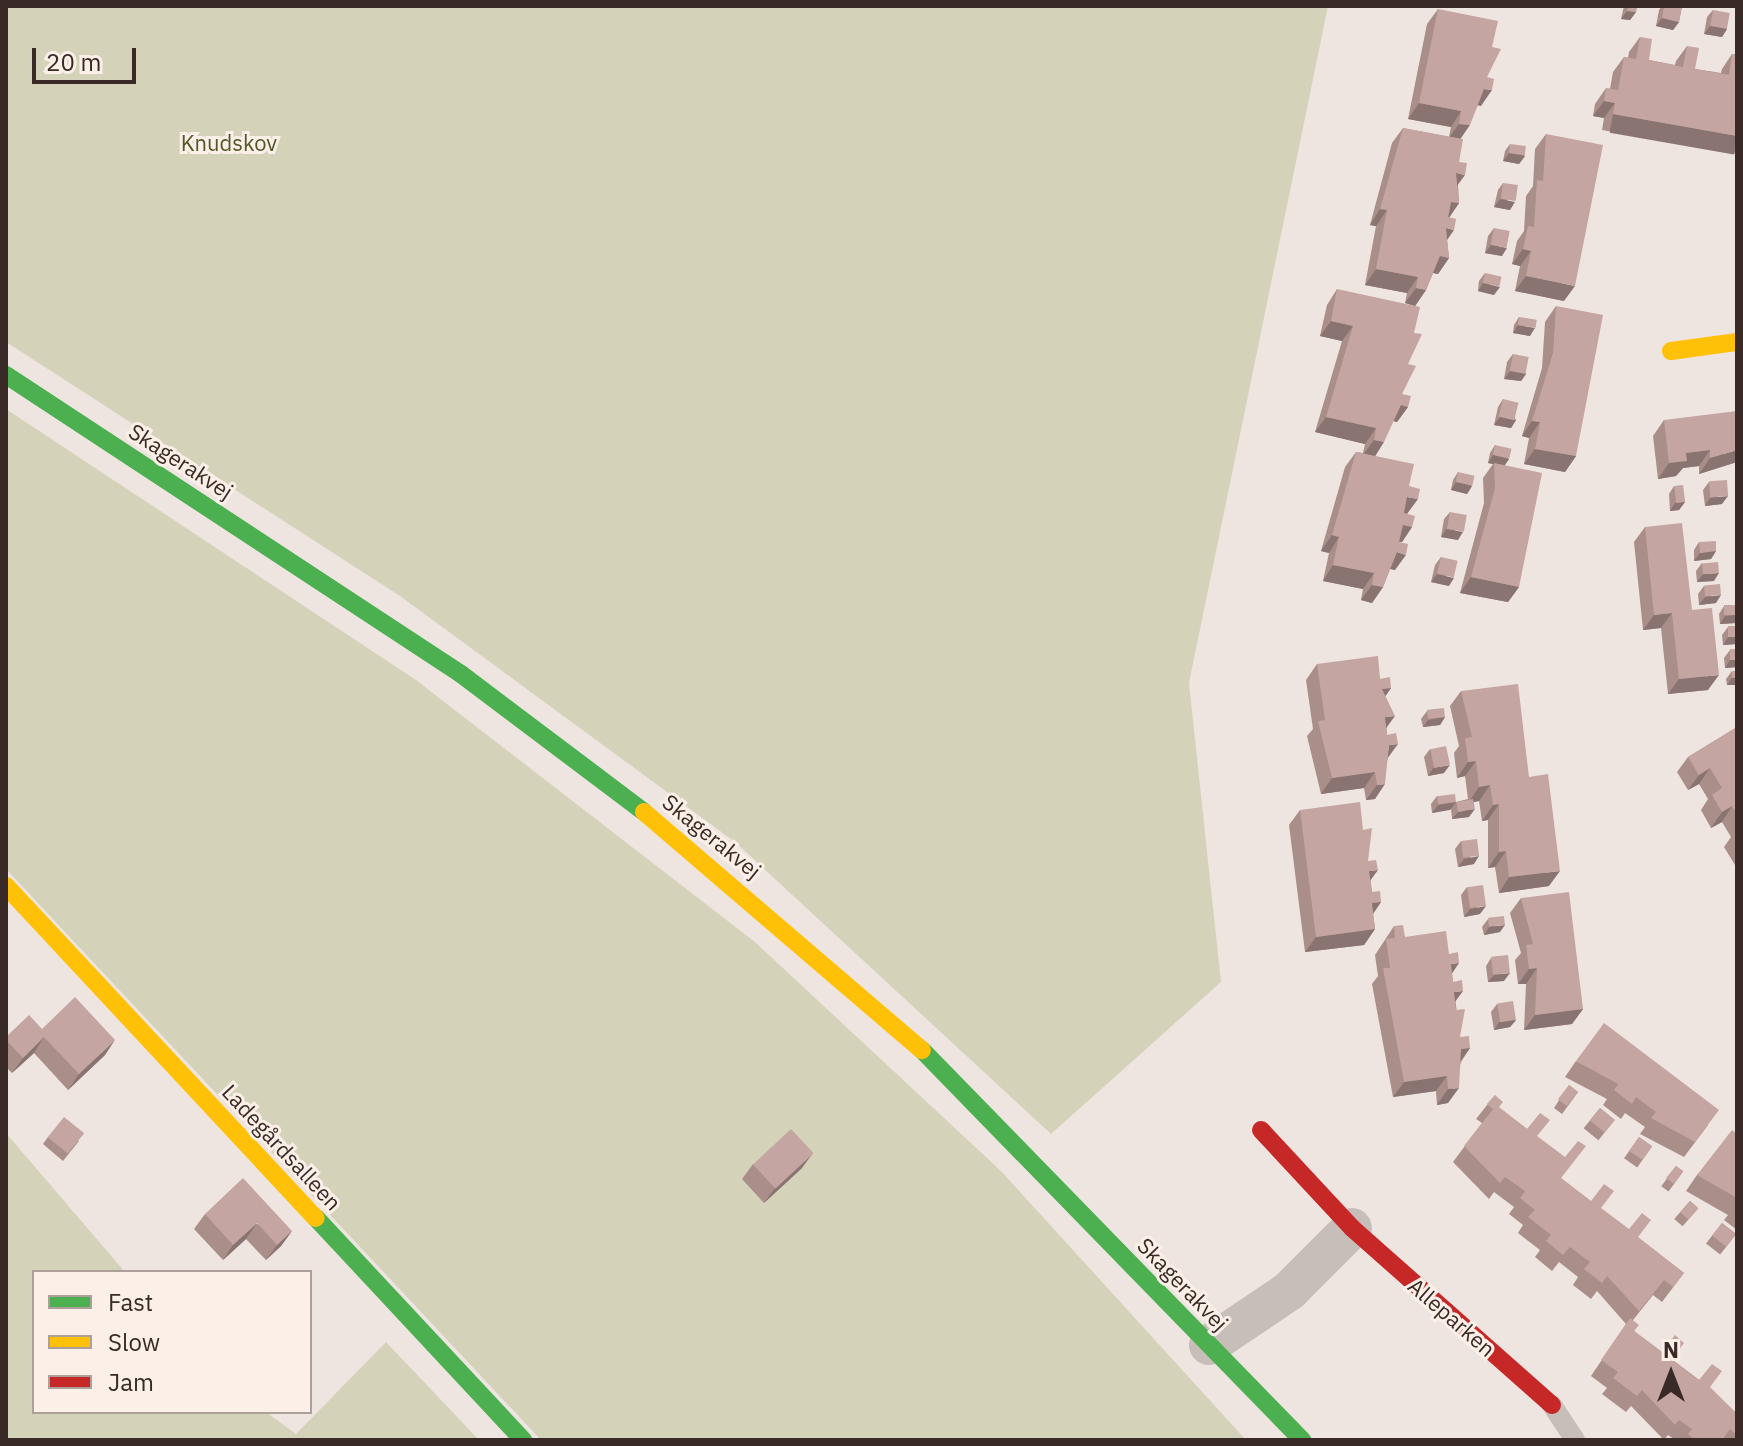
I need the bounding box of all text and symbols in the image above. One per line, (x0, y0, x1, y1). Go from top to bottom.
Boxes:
scale bar (36, 32, 140, 82)
text: 20 m (46, 46, 101, 78)
park label: Knudskov (181, 130, 277, 156)
street label: Skagerakvej (124, 418, 238, 504)
street label: Skagerakvej (658, 788, 766, 884)
street label: Ladegårdsalleen (217, 1079, 347, 1215)
street label: Skagerakvej (1132, 1232, 1234, 1336)
legend (32, 1270, 312, 1414)
street label: Alleparken (1403, 1272, 1501, 1362)
text: Fast (108, 1286, 153, 1318)
text: Slow (108, 1326, 160, 1358)
north arrow (1631, 1334, 1711, 1414)
text: N (1663, 1335, 1679, 1364)
text: Jam (108, 1366, 154, 1398)

